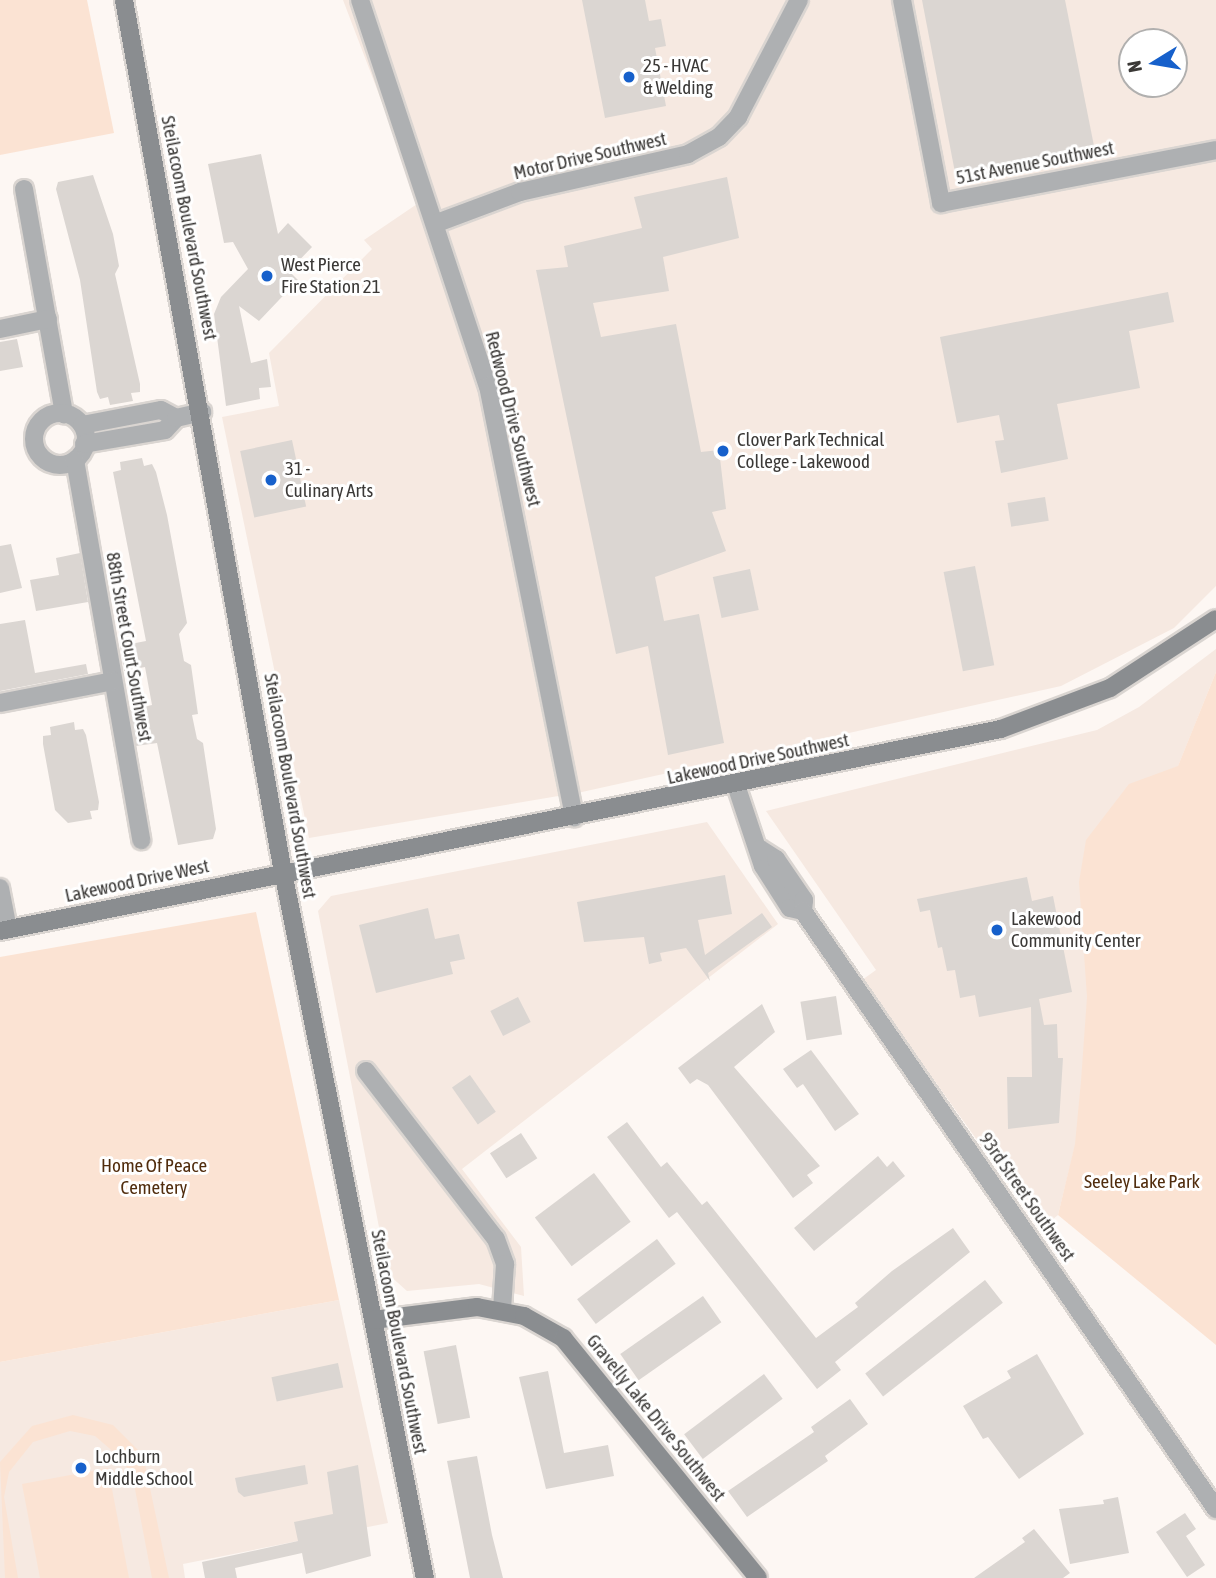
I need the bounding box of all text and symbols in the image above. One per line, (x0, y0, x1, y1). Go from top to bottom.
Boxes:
north arrow (1118, 28, 1188, 98)
place label: 25 - HVAC & Welding (643, 55, 713, 99)
text: N (1122, 59, 1146, 74)
marker: 25 - HVAC & Welding (621, 69, 637, 85)
street label: Steilacoom Boulevard Southwest (156, 114, 222, 342)
street label: Motor Drive Southwest (511, 127, 669, 185)
street label: 51st Avenue Southwest (954, 136, 1116, 190)
place label: West Pierce Fire Station 21 (281, 254, 381, 298)
marker: West Pierce Fire Station 21 (259, 268, 275, 284)
street label: Redwood Drive Southwest (480, 329, 546, 509)
place label: Clover Park Technical College - Lakewood (737, 429, 884, 473)
marker: Clover Park Technical College - Lakewood (715, 443, 731, 459)
place label: 31 - Culinary Arts (285, 458, 373, 502)
marker: 31 - Culinary Arts (263, 472, 279, 488)
street label: 88th Street Court Southwest (101, 550, 157, 744)
street label: Steilacoom Boulevard Southwest (259, 672, 321, 900)
street label: Lakewood Drive Southwest (665, 729, 851, 789)
street label: Lakewood Drive West (63, 855, 211, 907)
place label: Lakewood Community Center (1011, 908, 1140, 952)
marker: Lakewood Community Center (989, 922, 1005, 938)
street label: 93rd Street Southwest (974, 1128, 1080, 1266)
park label: Home Of Peace Cemetery (101, 1155, 207, 1199)
park label: Seeley Lake Park (1084, 1171, 1200, 1193)
street label: Steilacoom Boulevard Southwest (366, 1228, 432, 1456)
street label: Gravelly Lake Drive Southwest (582, 1330, 730, 1506)
place label: Lochburn Middle School (95, 1446, 193, 1490)
marker: Lochburn Middle School (73, 1460, 89, 1476)

